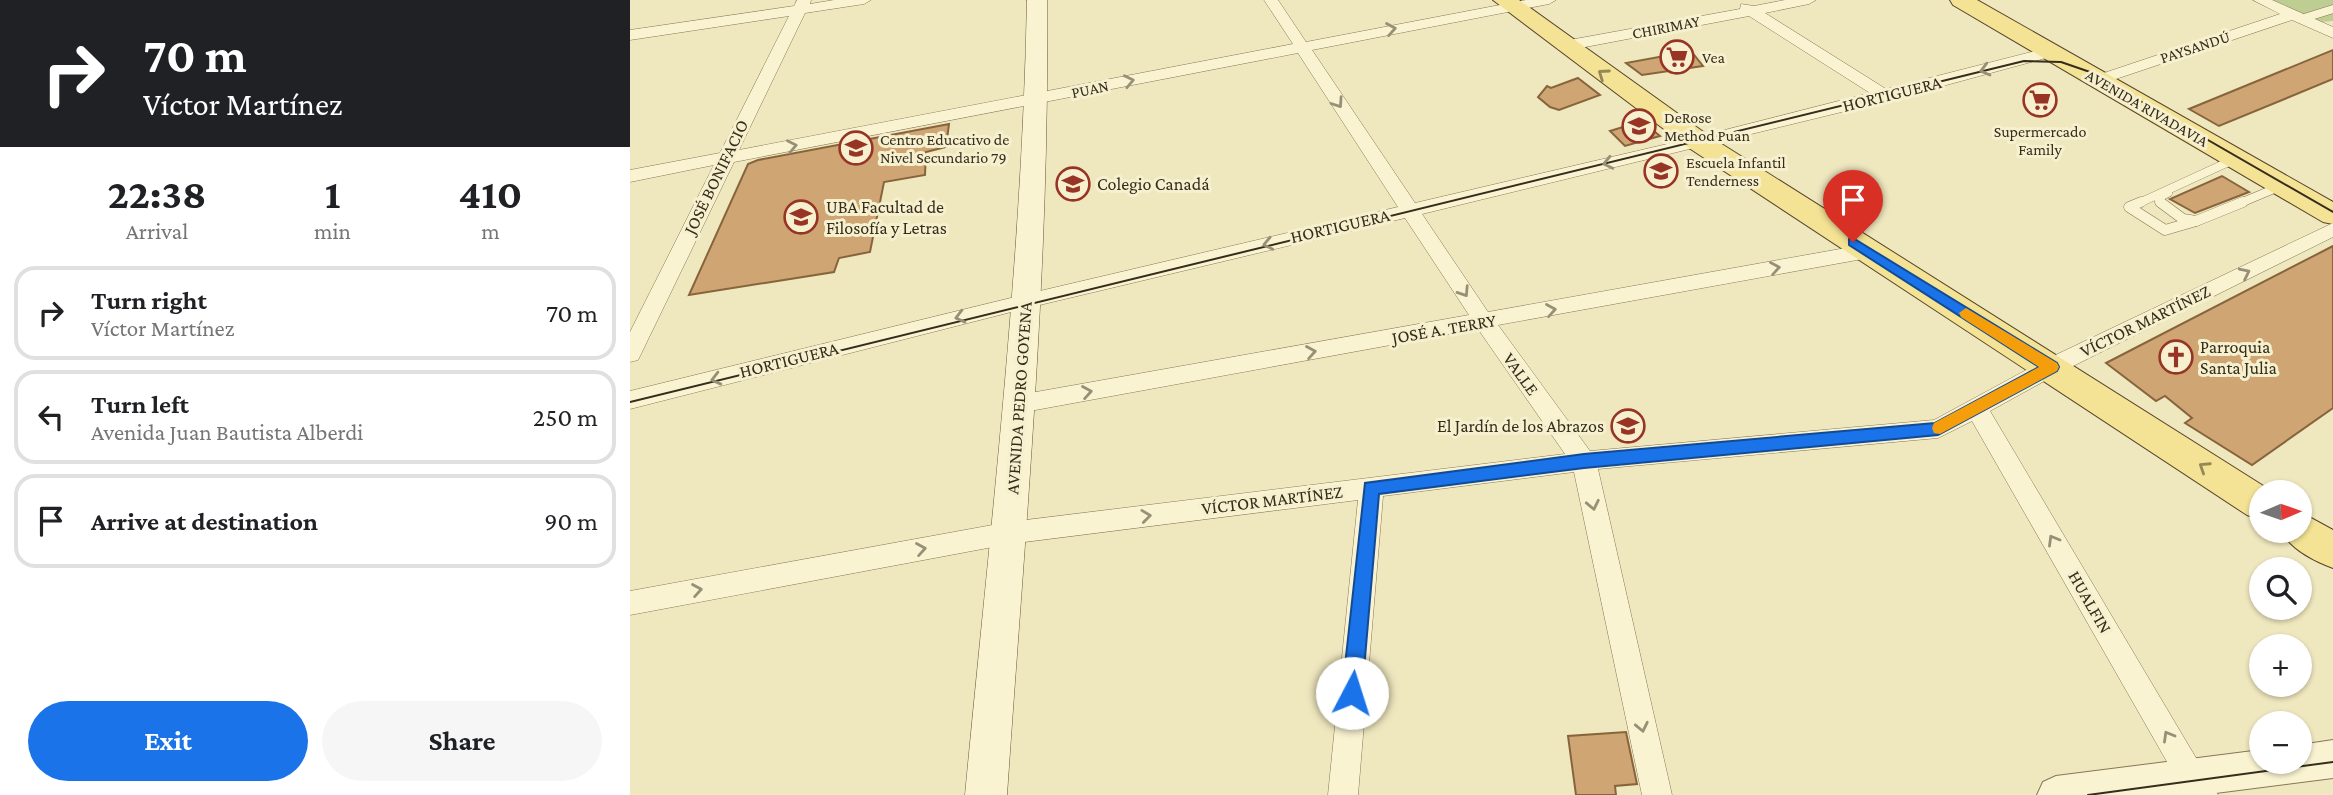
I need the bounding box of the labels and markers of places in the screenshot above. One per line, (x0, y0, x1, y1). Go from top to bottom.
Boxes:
supermarket icon: Vea (1658, 38, 1696, 76)
place label: Vea (1702, 49, 1725, 66)
supermarket icon: Supermercado Family (2021, 81, 2059, 119)
school or university icon: DeRose Method Puan (1620, 107, 1658, 145)
place label: DeRose Method Puan (1664, 109, 1750, 144)
place label: Supermercado Family (1994, 123, 2086, 159)
school or university icon: Centro Educativo de Nivel Secundario 79 (837, 129, 875, 167)
place label: Centro Educativo de Nivel Secundario 79 (880, 131, 1009, 166)
school or university icon: Escuela Infantil Tenderness (1642, 152, 1680, 190)
place label: Escuela Infantil Tenderness (1686, 154, 1786, 189)
school or university icon: Colegio Canadá (1054, 165, 1092, 203)
pin (1823, 170, 1883, 242)
place label: Colegio Canadá (1097, 174, 1209, 194)
place label: UBA Facultad de Filosofía y Letras (826, 197, 947, 238)
school or university icon: UBA Facultad de Filosofía y Letras (782, 198, 820, 236)
place label: Parroquia Santa Julia (2200, 337, 2277, 378)
church icon: Parroquia Santa Julia (2157, 338, 2195, 376)
school or university icon: El Jardín de los Abrazos (1609, 407, 1647, 445)
place label: El Jardín de los Abrazos (1437, 416, 1604, 436)

